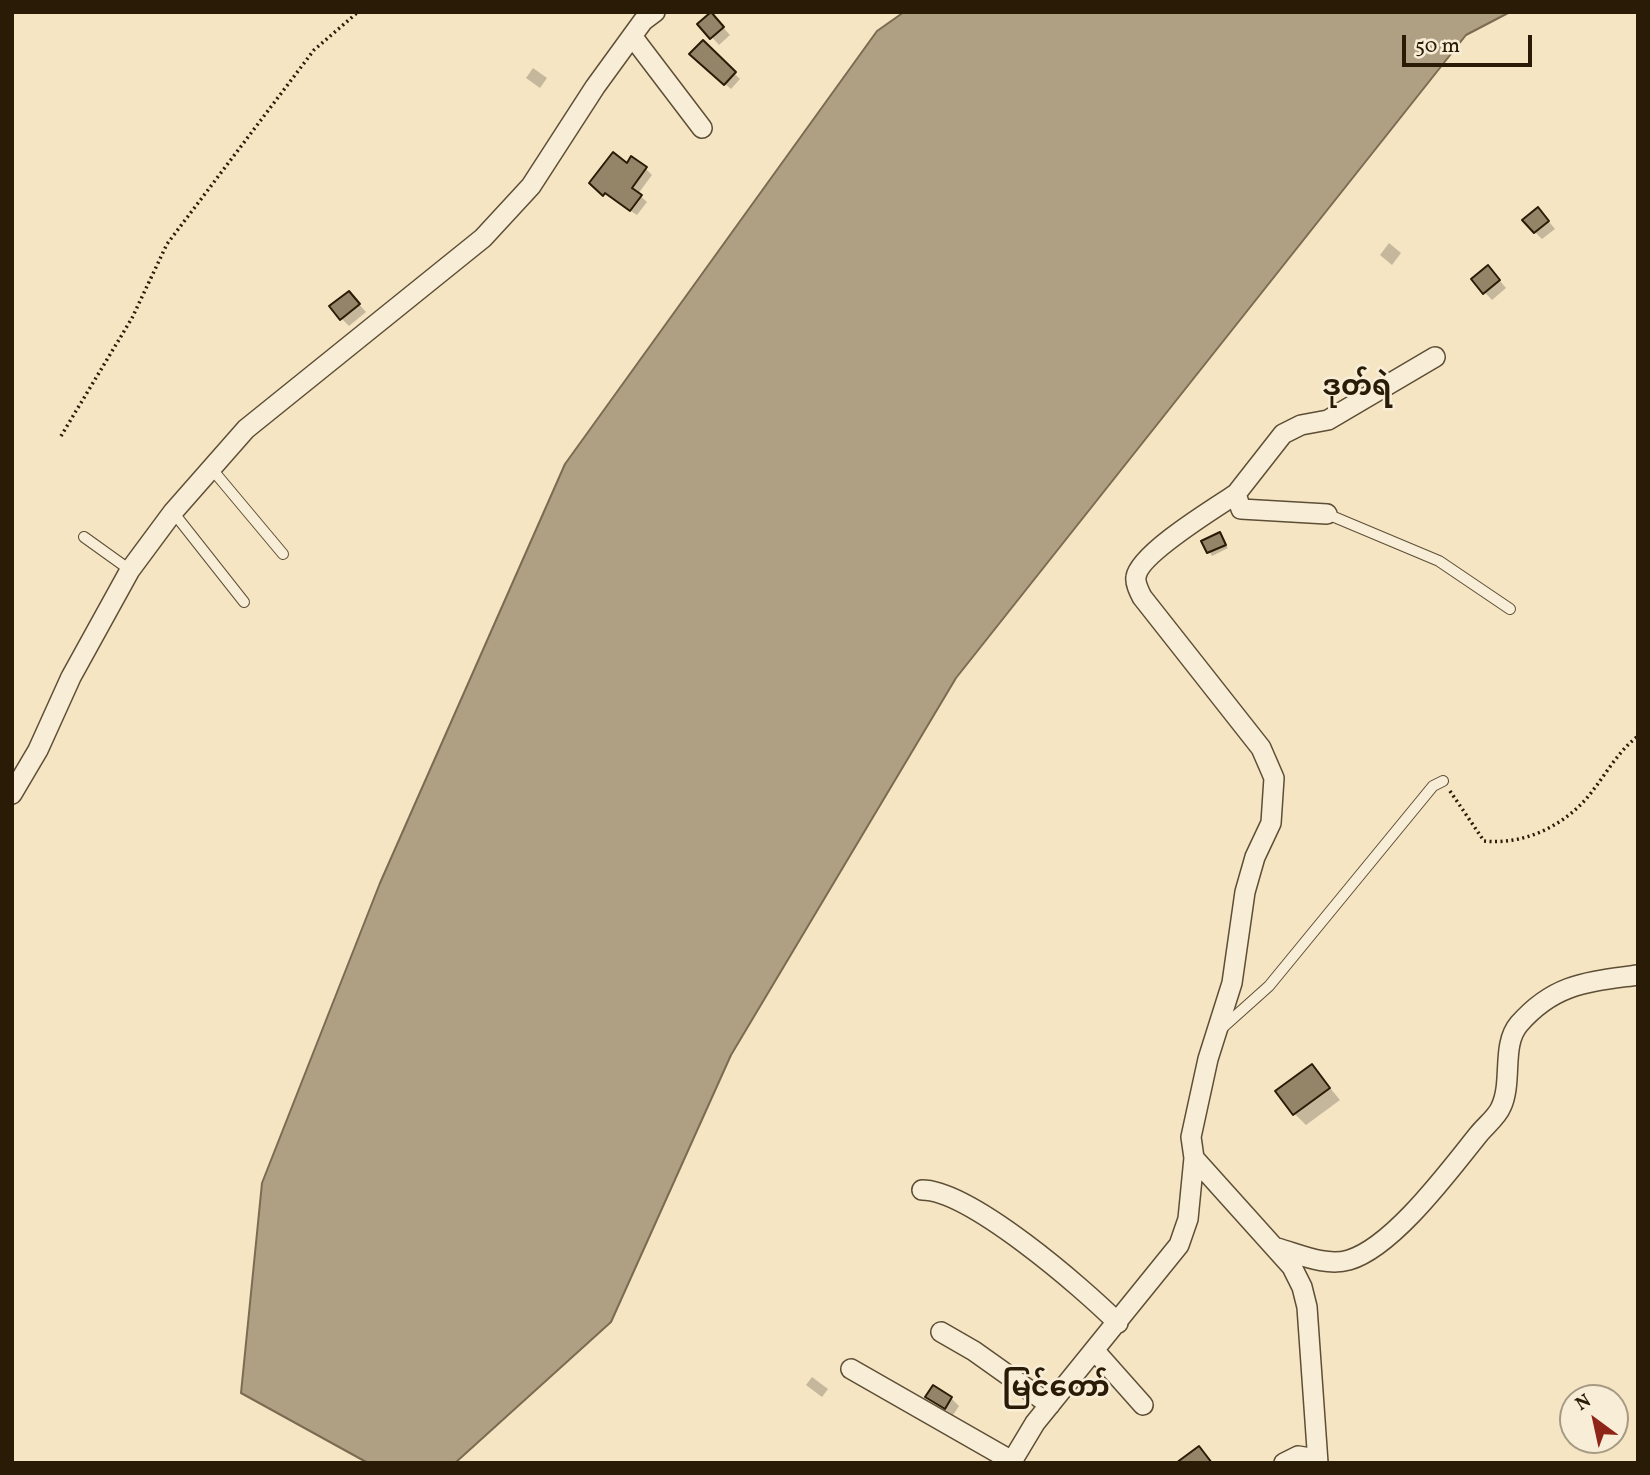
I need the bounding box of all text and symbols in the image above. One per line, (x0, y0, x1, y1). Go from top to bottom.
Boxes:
scale bar (1405, 21, 1534, 65)
text: 50 m (1415, 32, 1460, 61)
district label: ဒုတ်ရဲ (1322, 373, 1392, 407)
district label: မြင်တော် (1002, 1374, 1110, 1408)
north arrow (1559, 1384, 1629, 1454)
text: N (1571, 1388, 1597, 1418)

